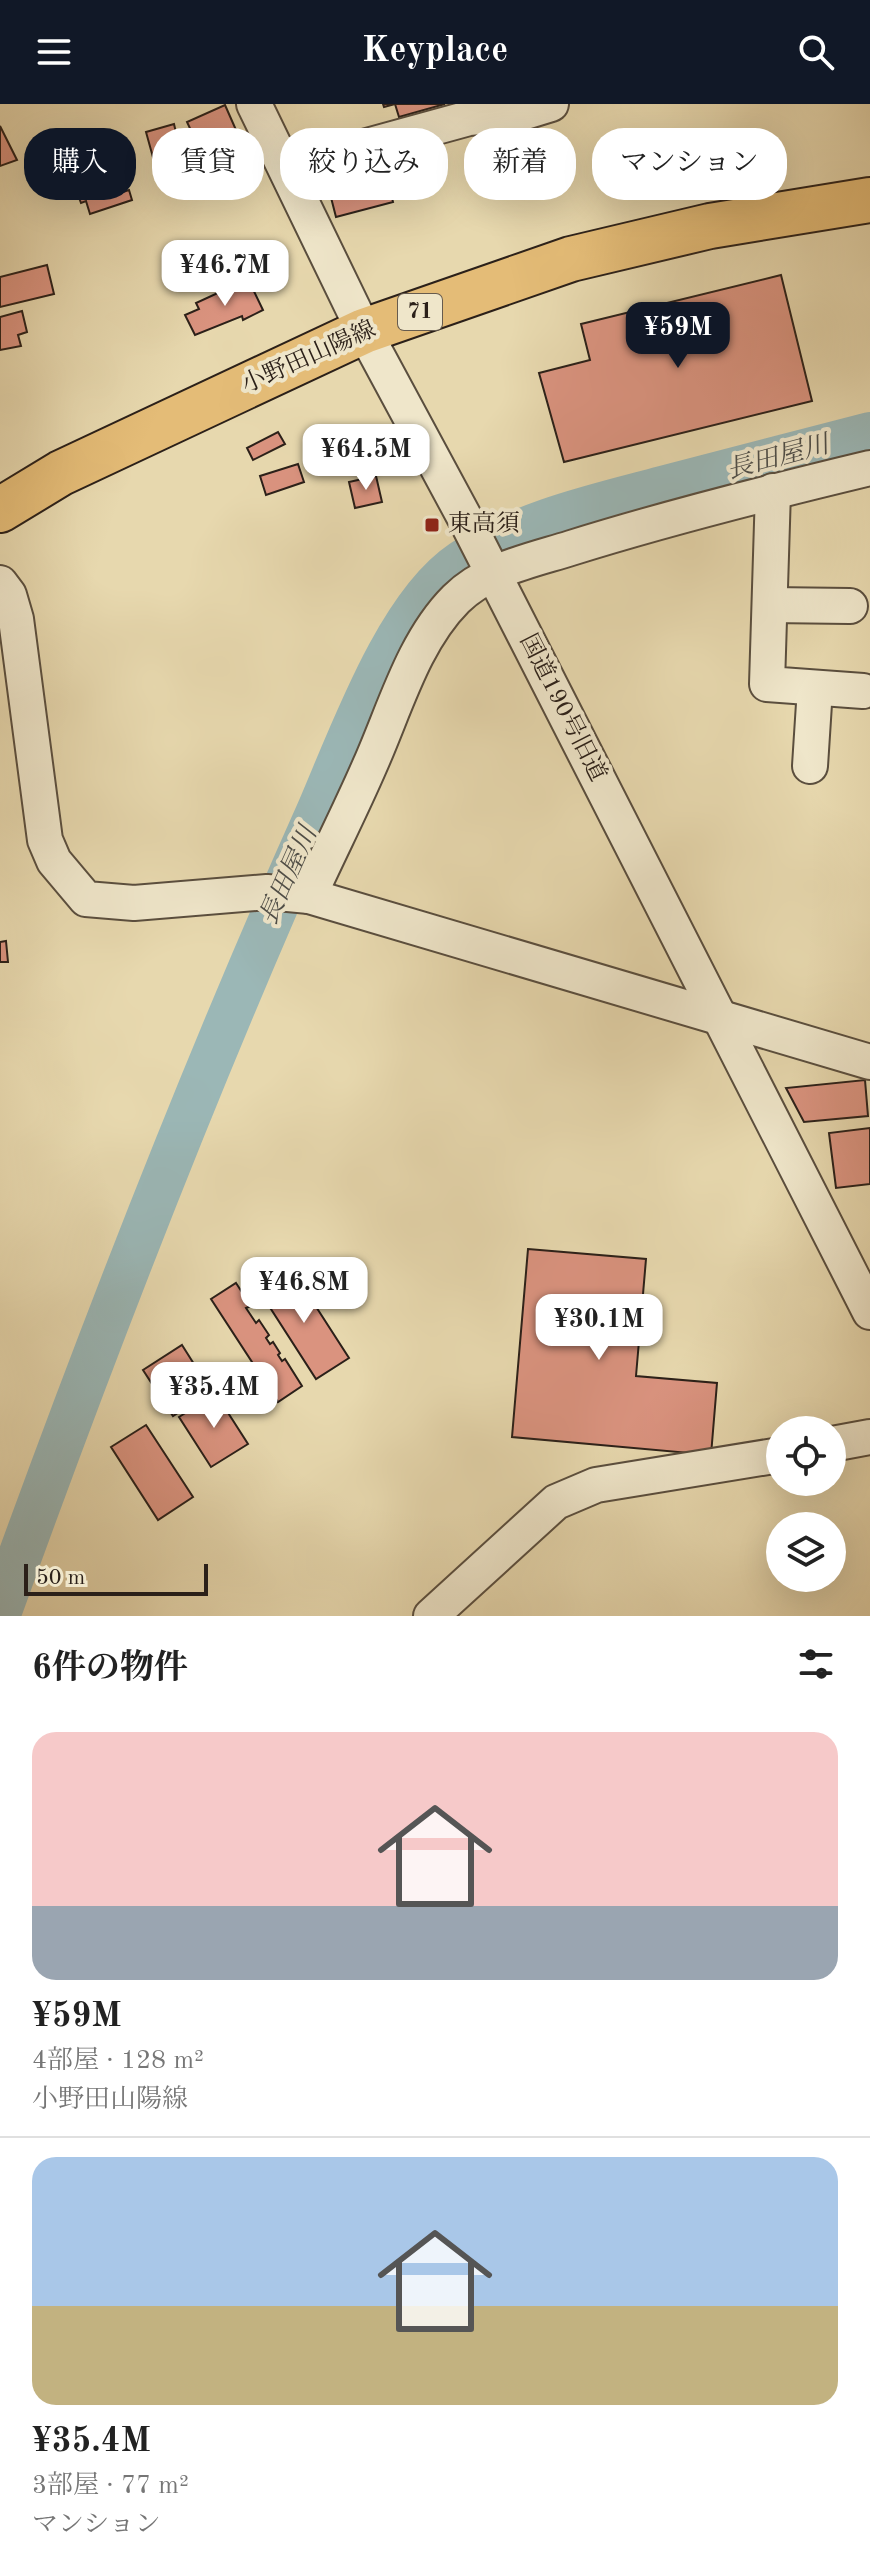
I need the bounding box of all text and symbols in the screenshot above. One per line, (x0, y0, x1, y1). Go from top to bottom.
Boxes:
icon: menu (32, 30, 76, 74)
icon: search (794, 30, 838, 74)
text: Keyplace (362, 34, 508, 70)
chip: 購入 (24, 128, 136, 200)
chip: 賃貸 (152, 128, 264, 200)
chip: 絞り込み (280, 128, 448, 200)
chip: 新着 (464, 128, 576, 200)
chip: マンション (592, 128, 787, 200)
pin: ¥46.7M (160, 240, 290, 308)
text: ¥46.7M (180, 253, 270, 279)
road number: 71 (398, 294, 442, 330)
pin: ¥59M (631, 302, 725, 370)
street label: 小野田山陽線 (237, 315, 380, 398)
text: ¥59M (644, 315, 712, 341)
pin: ¥64.5M (301, 424, 431, 492)
water label: 長田屋川 (724, 429, 834, 484)
text: ¥64.5M (321, 437, 411, 463)
place label: 東高須 (448, 510, 520, 537)
marker: 東高須 (423, 516, 441, 534)
street label: 国道190号旧道 (515, 629, 612, 786)
water label: 長田屋川 (254, 820, 323, 929)
pin: ¥46.8M (239, 1257, 369, 1325)
text: ¥46.8M (259, 1270, 349, 1296)
pin: ¥30.1M (534, 1294, 664, 1362)
text: ¥30.1M (554, 1307, 644, 1333)
pin: ¥35.4M (149, 1362, 279, 1430)
text: ¥35.4M (169, 1375, 259, 1401)
map controls (766, 1416, 846, 1592)
button: locate (766, 1416, 846, 1496)
button: layers (766, 1512, 846, 1592)
scale bar (24, 1560, 208, 1596)
text: 50 m (36, 1567, 85, 1589)
icon: filters (794, 1642, 838, 1686)
text: 6件の物件 (32, 1652, 188, 1686)
icon: home (363, 1784, 507, 1928)
text: ¥59M (32, 2000, 121, 2034)
text: 4部屋 · 128 m² (32, 2048, 204, 2074)
text: 小野田山陽線 (32, 2087, 188, 2113)
icon: home (363, 2209, 507, 2353)
text: ¥35.4M (32, 2425, 151, 2459)
text: 3部屋 · 77 m² (32, 2473, 189, 2499)
text: マンション (32, 2512, 161, 2538)

